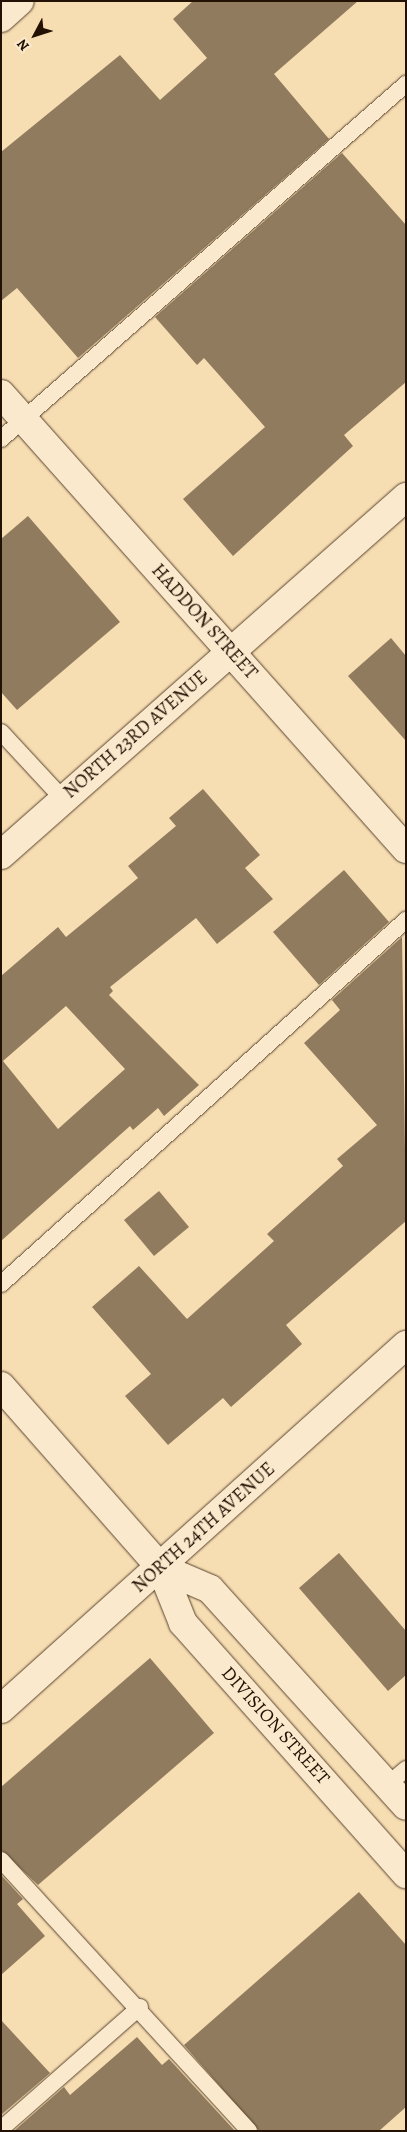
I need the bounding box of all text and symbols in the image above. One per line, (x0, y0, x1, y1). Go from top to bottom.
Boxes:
north arrow (10, 10, 60, 60)
text: N (13, 35, 34, 55)
street label: HADDON STREET (146, 560, 262, 684)
street label: NORTH 23RD AVENUE (59, 666, 213, 804)
street label: NORTH 24TH AVENUE (128, 1458, 280, 1598)
street label: DIVISION STREET (216, 1662, 334, 1790)

